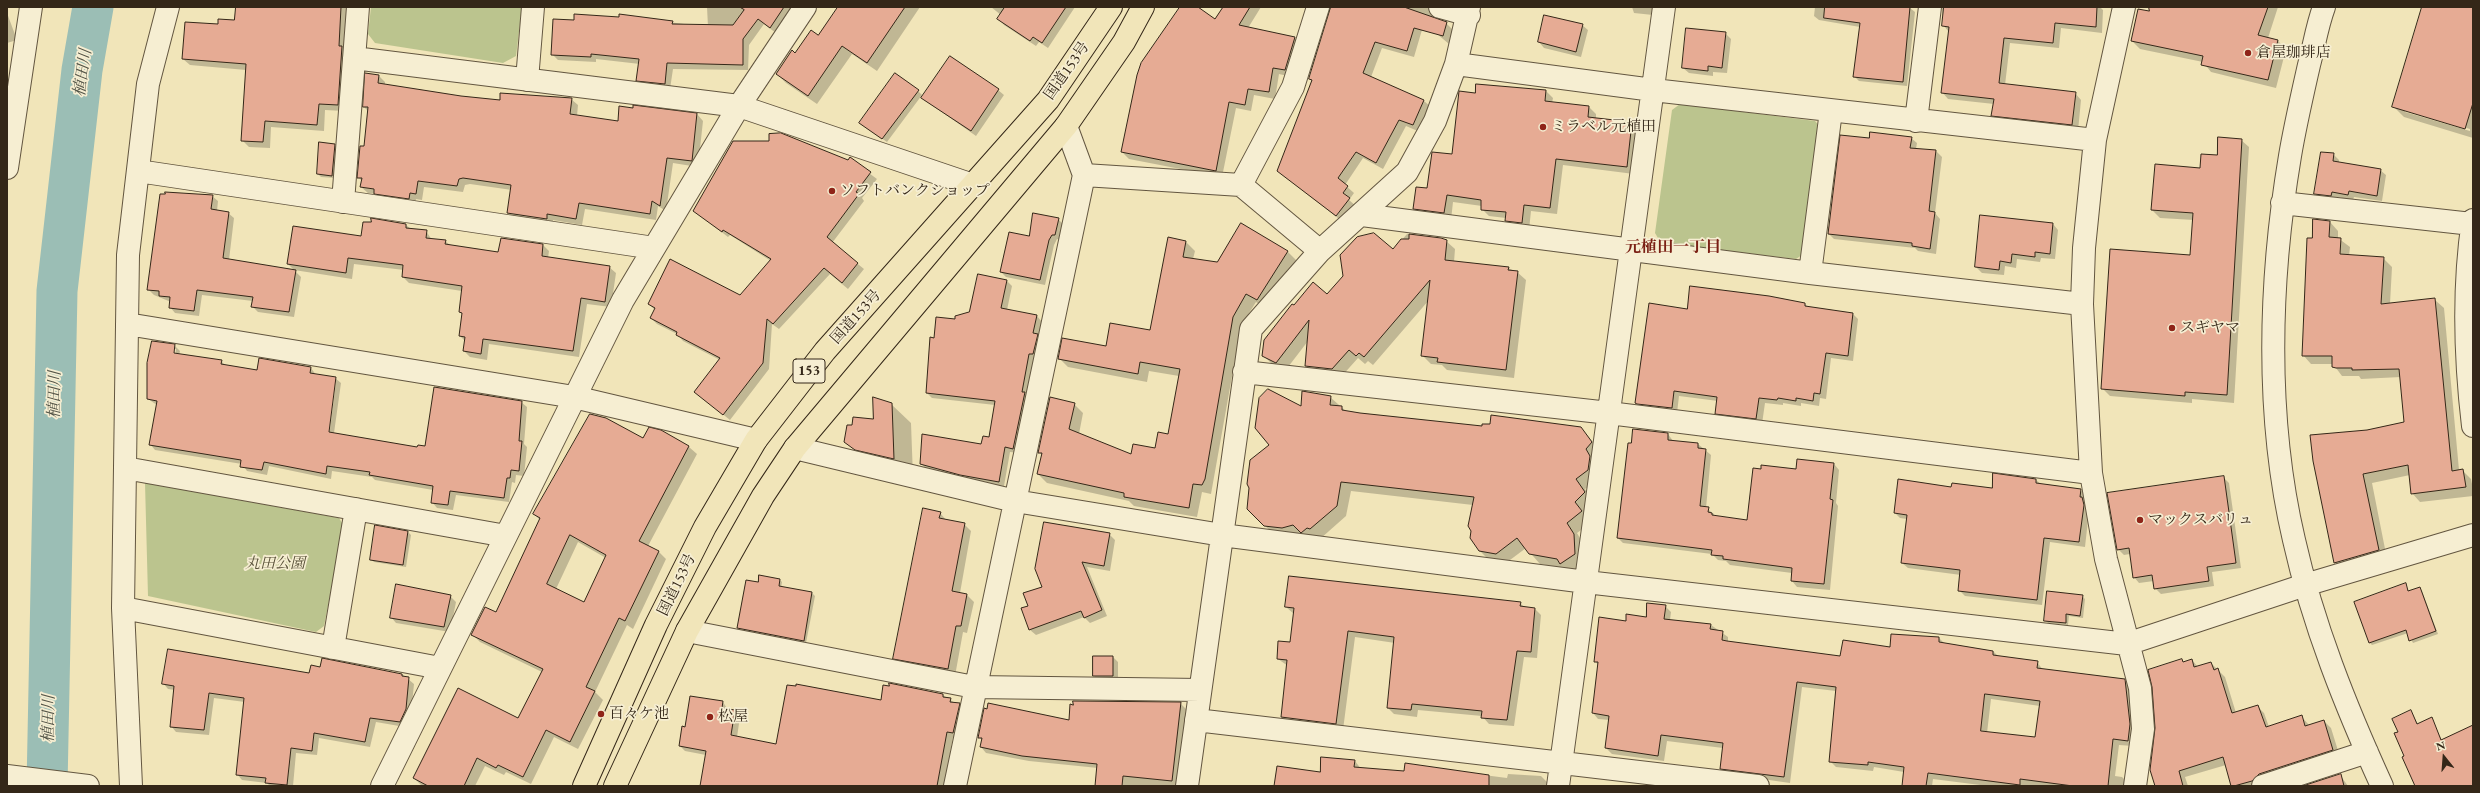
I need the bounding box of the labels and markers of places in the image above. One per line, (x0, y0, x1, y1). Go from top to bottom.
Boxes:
place label: 倉屋珈琲店 (2256, 44, 2331, 62)
marker: 倉屋珈琲店 (2243, 48, 2253, 58)
place label: ミラベル元植田 (1551, 118, 1656, 136)
marker: ミラベル元植田 (1538, 122, 1548, 132)
place label: ソフトバンクショップ (840, 182, 990, 200)
marker: ソフトバンクショップ (827, 186, 837, 196)
place label: スギヤマ (2180, 319, 2240, 337)
marker: スギヤマ (2167, 323, 2177, 333)
place label: マックスバリュ (2148, 511, 2253, 529)
marker: マックスバリュ (2135, 515, 2145, 525)
place label: 百々ケ池 (609, 705, 669, 723)
place label: 松屋 (718, 708, 748, 726)
marker: 百々ケ池 (596, 709, 606, 719)
marker: 松屋 (705, 712, 715, 722)

